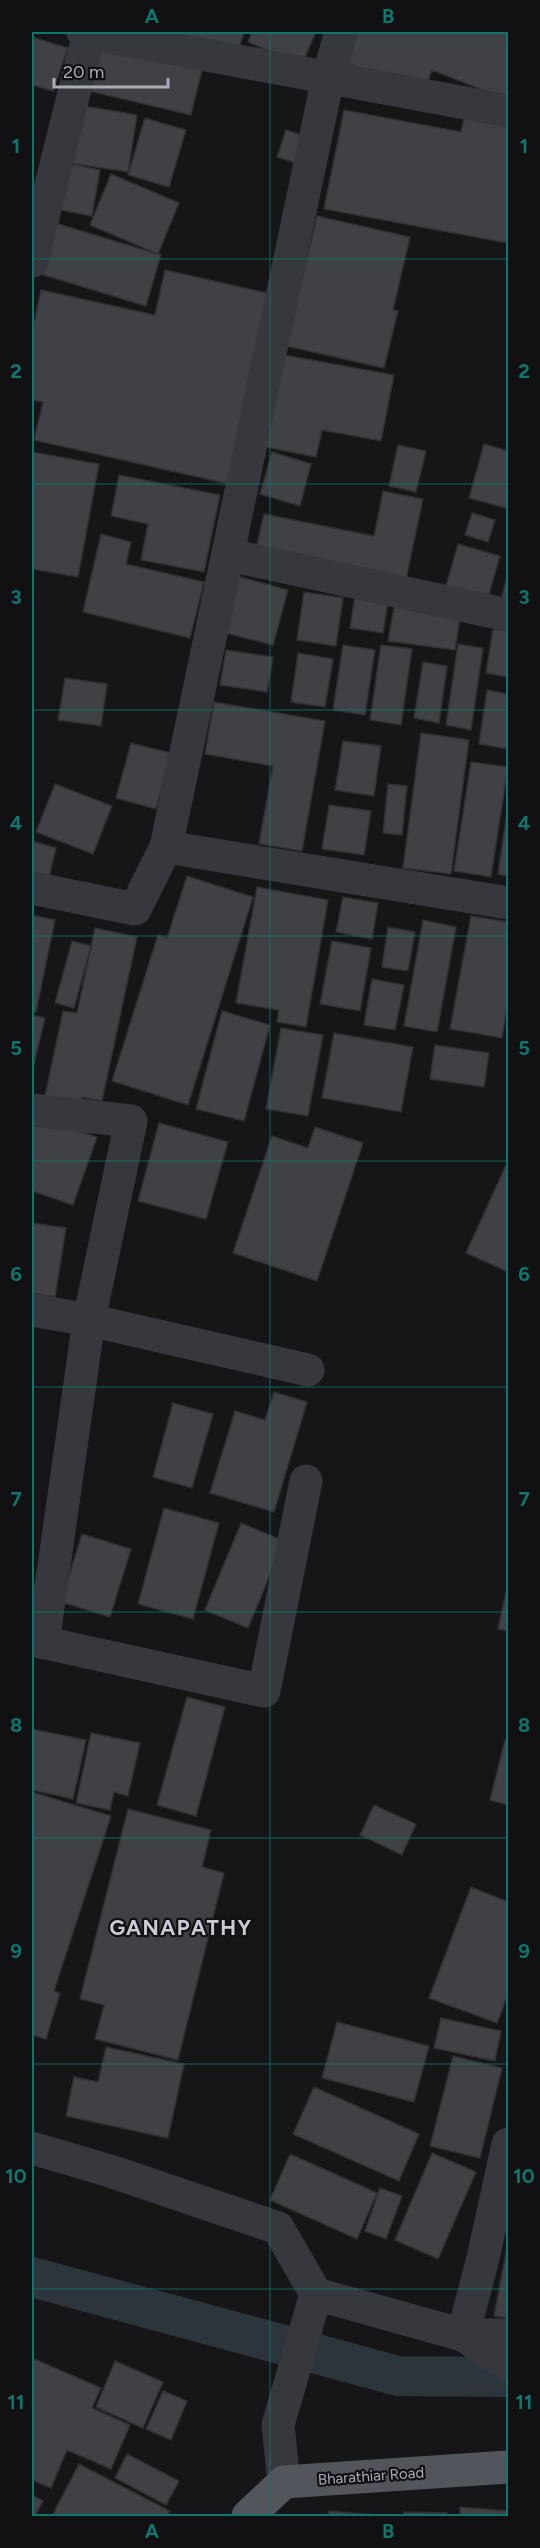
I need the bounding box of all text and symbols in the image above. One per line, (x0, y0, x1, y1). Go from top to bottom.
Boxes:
text: A (145, 4, 160, 28)
text: B (382, 4, 394, 28)
scale bar (54, 51, 168, 89)
text: 20 m (63, 61, 104, 83)
text: 1 (12, 134, 20, 158)
text: 1 (520, 134, 528, 158)
text: 2 (10, 359, 22, 383)
text: 2 (518, 359, 530, 383)
text: 3 (10, 585, 22, 609)
text: 3 (518, 585, 530, 609)
text: 4 (10, 811, 23, 835)
text: 4 (518, 811, 531, 835)
text: 5 (10, 1036, 22, 1060)
text: 5 (518, 1036, 530, 1060)
text: 6 (10, 1262, 22, 1286)
text: 6 (518, 1262, 530, 1286)
text: 7 (10, 1487, 22, 1511)
text: 7 (518, 1487, 530, 1511)
text: 8 (10, 1713, 22, 1737)
text: 8 (518, 1713, 530, 1737)
district label: GANAPATHY (109, 1915, 253, 1940)
text: 9 (10, 1939, 22, 1963)
text: 9 (518, 1939, 530, 1963)
text: 10 (5, 2164, 27, 2188)
text: 10 (513, 2164, 535, 2188)
text: 11 (8, 2390, 24, 2414)
text: 11 (516, 2390, 532, 2414)
street label: Bharathiar Road (317, 2463, 425, 2489)
text: A (145, 2519, 160, 2543)
text: B (382, 2519, 394, 2543)

